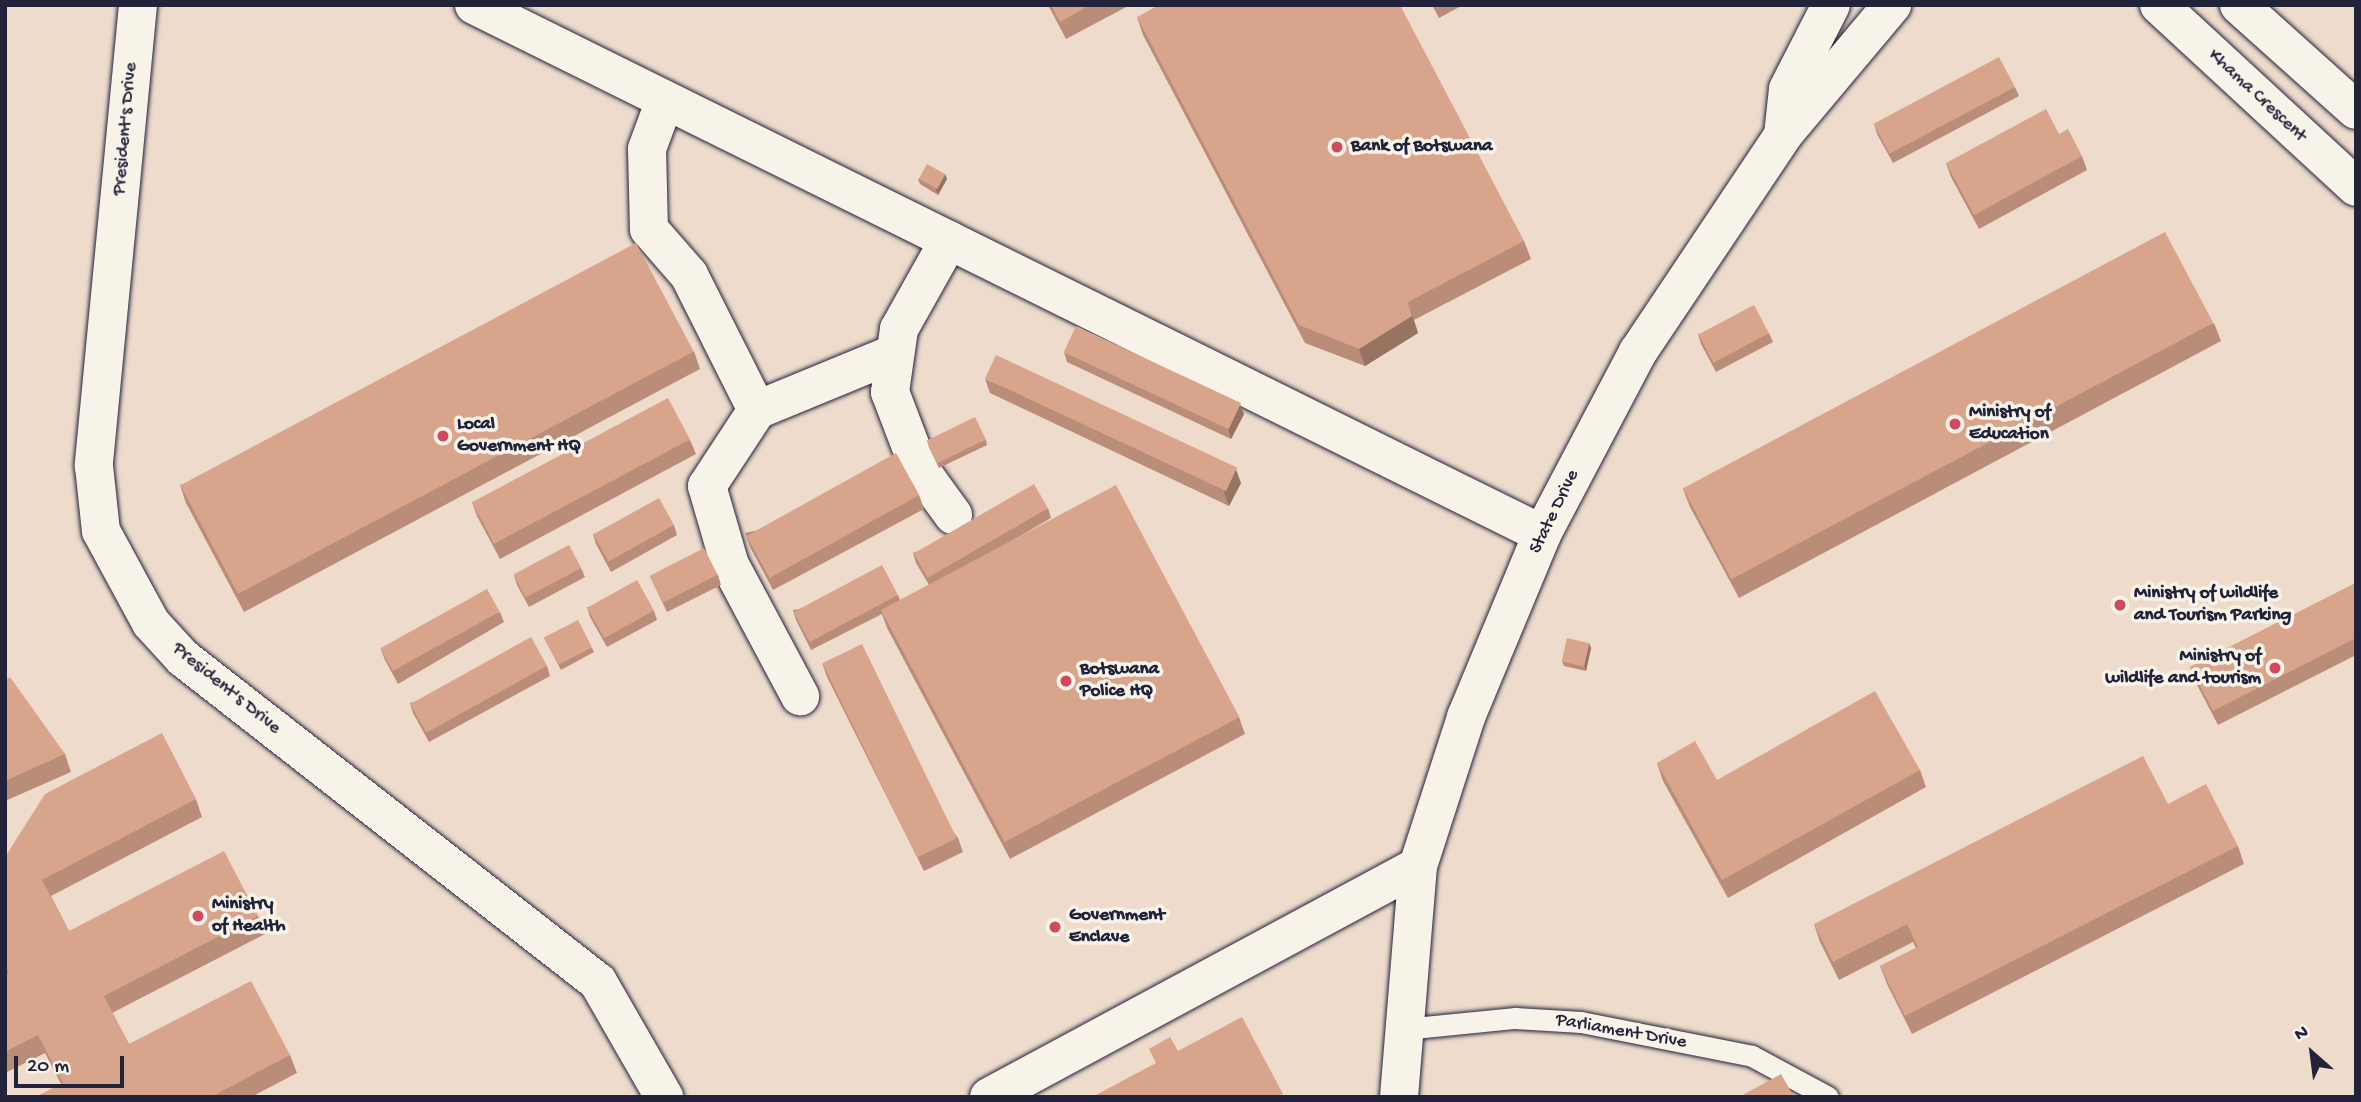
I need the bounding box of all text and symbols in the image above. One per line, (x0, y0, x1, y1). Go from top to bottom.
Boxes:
street label: Khama Crescent (2203, 44, 2311, 148)
street label: President's Drive (109, 61, 143, 197)
place label: Bank of Botswana (1351, 136, 1493, 158)
marker: Bank of Botswana (1329, 139, 1345, 155)
place label: Ministry of Education (1969, 402, 2050, 446)
place label: Local Government HQ (457, 414, 581, 458)
marker: Ministry of Education (1947, 416, 1963, 432)
marker: Local Government HQ (435, 428, 451, 444)
street label: State Drive (1525, 466, 1585, 558)
place label: Ministry of wildlife and Tourism Parking (2134, 583, 2291, 627)
marker: Ministry of wildlife and Tourism Parking (2112, 597, 2128, 613)
street label: President's Drive (167, 638, 285, 740)
place label: Ministry of wildlife and tourism (2105, 646, 2261, 690)
place label: Botswana Police HQ (1080, 659, 1159, 703)
marker: Ministry of wildlife and tourism (2267, 660, 2283, 676)
marker: Botswana Police HQ (1058, 673, 1074, 689)
place label: Ministry of Health (212, 894, 286, 938)
place label: Government Enclave (1069, 905, 1165, 949)
marker: Ministry of Health (190, 908, 206, 924)
marker: Government Enclave (1047, 919, 1063, 935)
street label: Parliament Drive (1554, 1009, 1688, 1055)
north arrow (2277, 1018, 2347, 1088)
text: N (2291, 1021, 2313, 1047)
scale bar (18, 1042, 128, 1086)
text: 20 m (27, 1055, 69, 1080)

